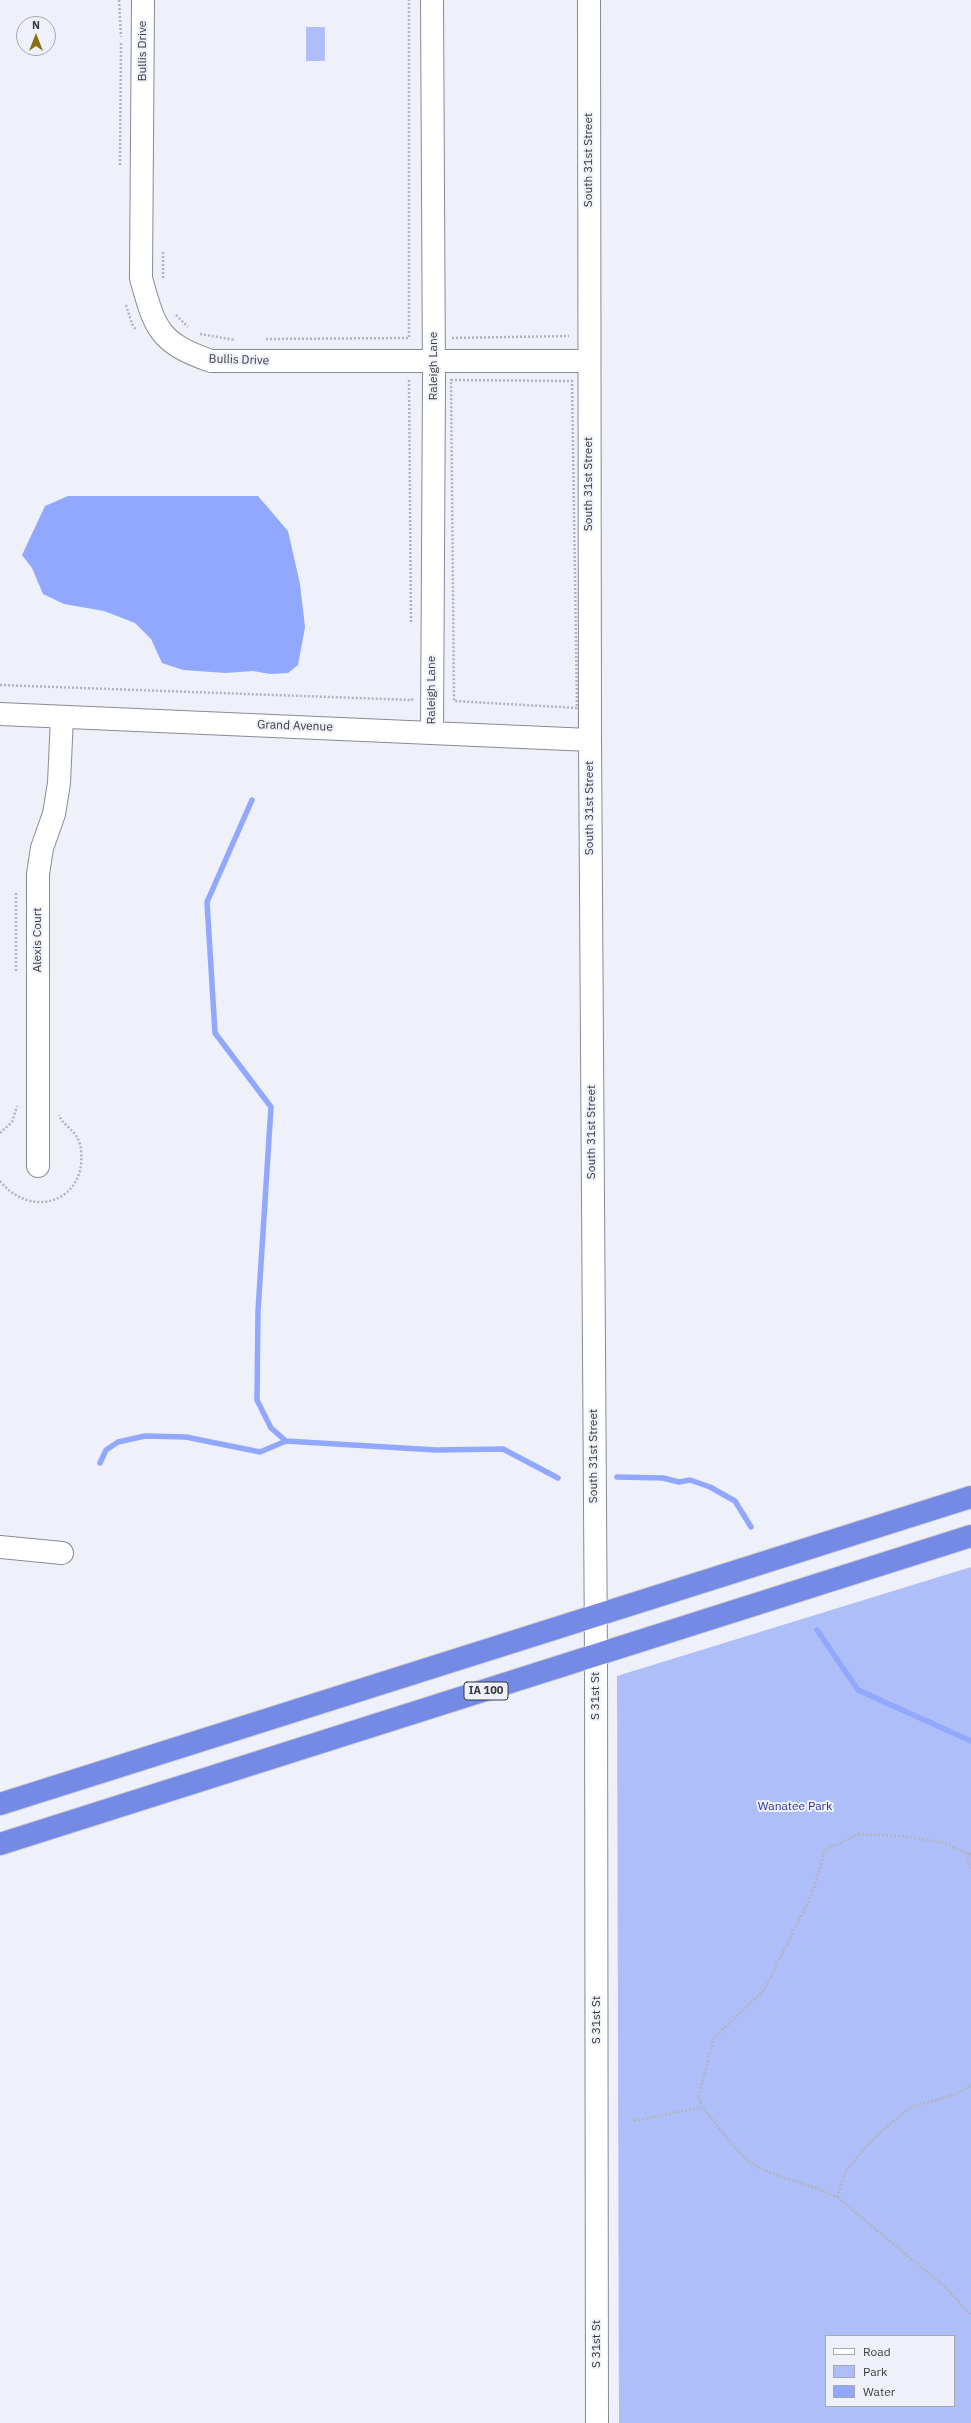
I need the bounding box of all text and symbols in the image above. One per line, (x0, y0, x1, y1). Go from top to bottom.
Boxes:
north arrow (16, 16, 56, 56)
text: N (32, 18, 40, 32)
street label: Bullis Drive (136, 21, 150, 81)
street label: South 31st Street (582, 113, 596, 207)
street label: Raleigh Lane (427, 332, 441, 400)
street label: Bullis Drive (208, 352, 270, 368)
street label: South 31st Street (582, 437, 596, 531)
street label: Raleigh Lane (425, 656, 439, 724)
street label: Grand Avenue (257, 717, 333, 735)
street label: South 31st Street (583, 761, 597, 855)
street label: Alexis Court (31, 908, 45, 972)
street label: South 31st Street (585, 1085, 599, 1179)
street label: South 31st Street (587, 1409, 601, 1503)
street label: S 31st St (589, 1672, 603, 1720)
road number: IA 100 (464, 1682, 508, 1700)
park label: Wanatee Park (758, 1800, 832, 1814)
street label: S 31st St (590, 1996, 604, 2044)
street label: S 31st St (590, 2320, 604, 2368)
legend (825, 2335, 955, 2407)
text: Road (863, 2344, 891, 2359)
text: Park (863, 2364, 887, 2379)
text: Water (863, 2384, 895, 2399)

